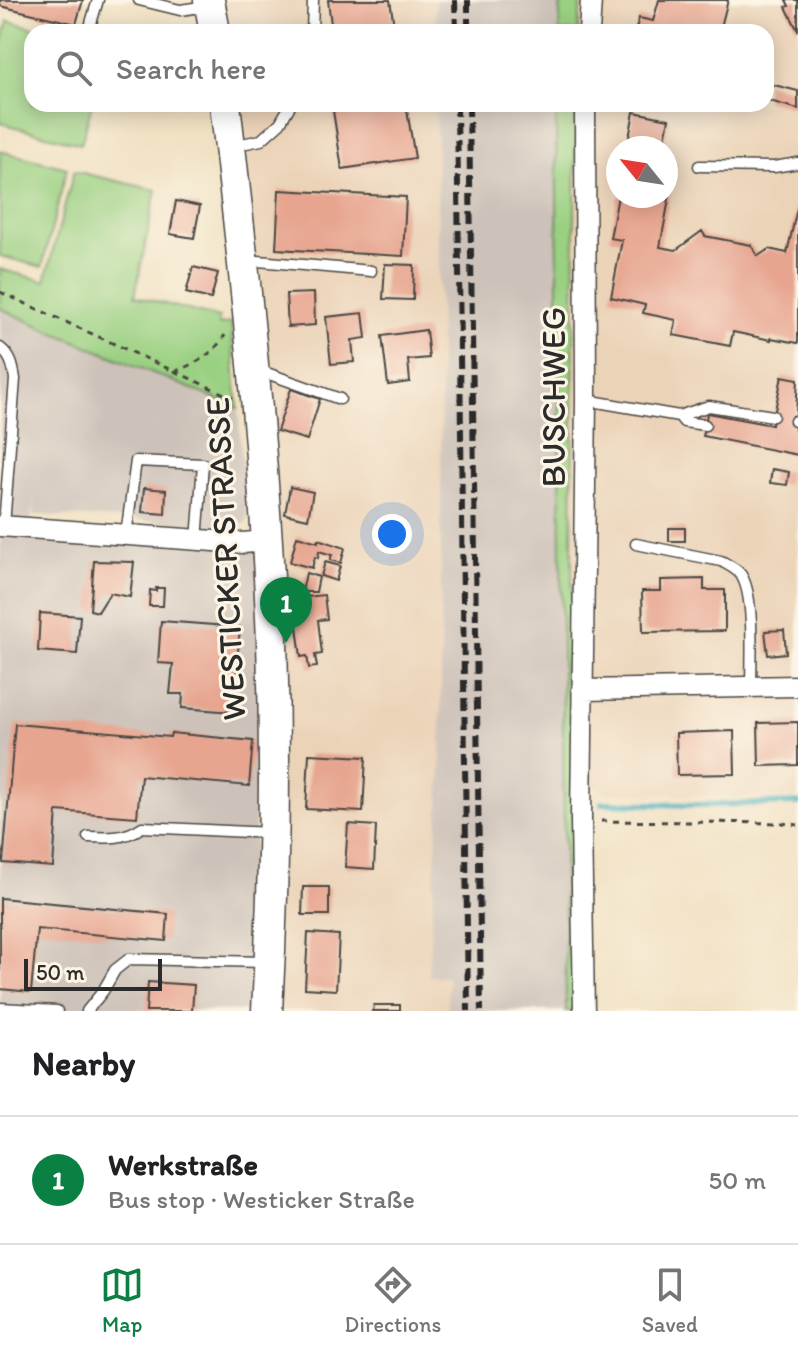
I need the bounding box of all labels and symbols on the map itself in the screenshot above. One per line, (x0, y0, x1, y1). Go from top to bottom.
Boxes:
north arrow (606, 136, 678, 208)
street label: BUSCHWEG (533, 307, 574, 487)
street label: WESTICKER STRASSE (197, 396, 254, 722)
your location (372, 514, 412, 554)
pin: 1 (260, 577, 312, 643)
scale bar (24, 955, 162, 991)

